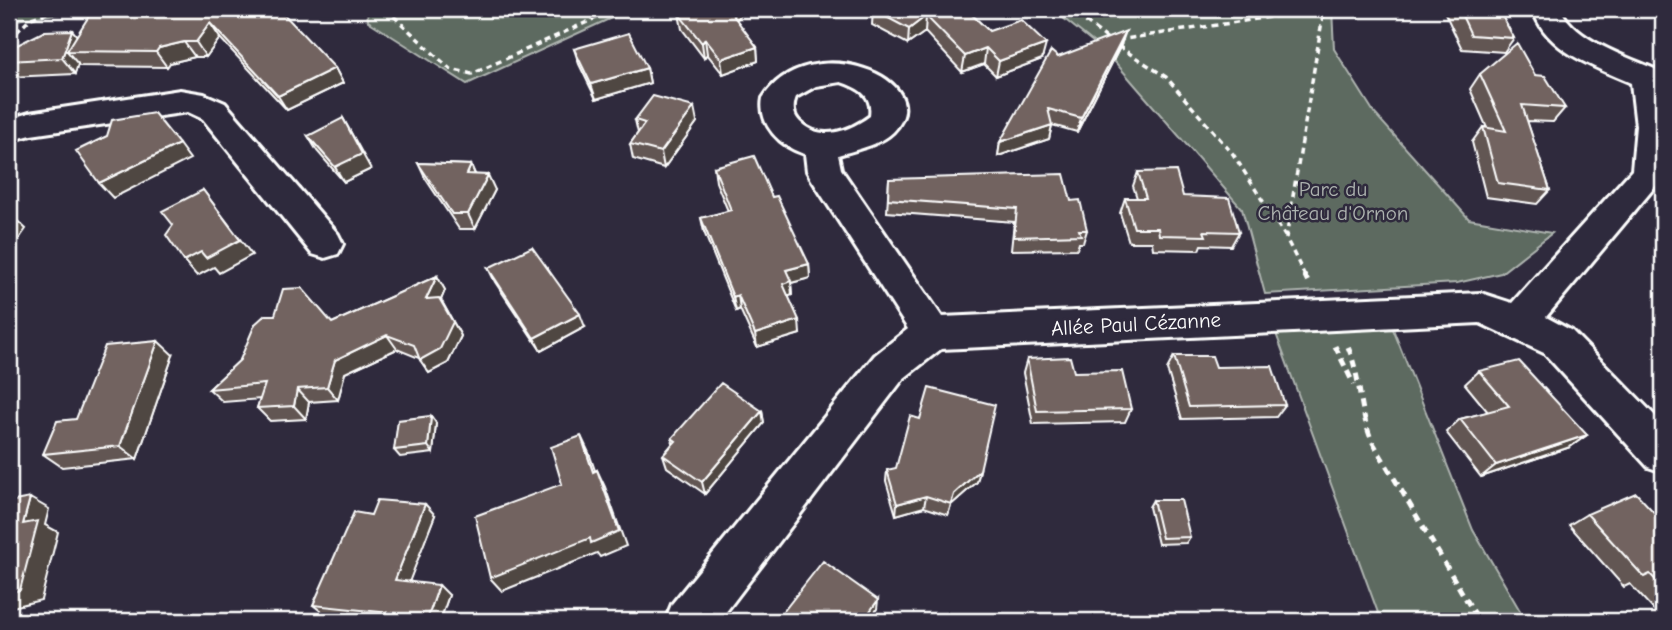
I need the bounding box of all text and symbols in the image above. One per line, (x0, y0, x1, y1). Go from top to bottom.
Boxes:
park label: Parc du Château d'Ornon (1258, 177, 1408, 225)
street label: Allée Paul Cézanne (1050, 308, 1222, 340)

